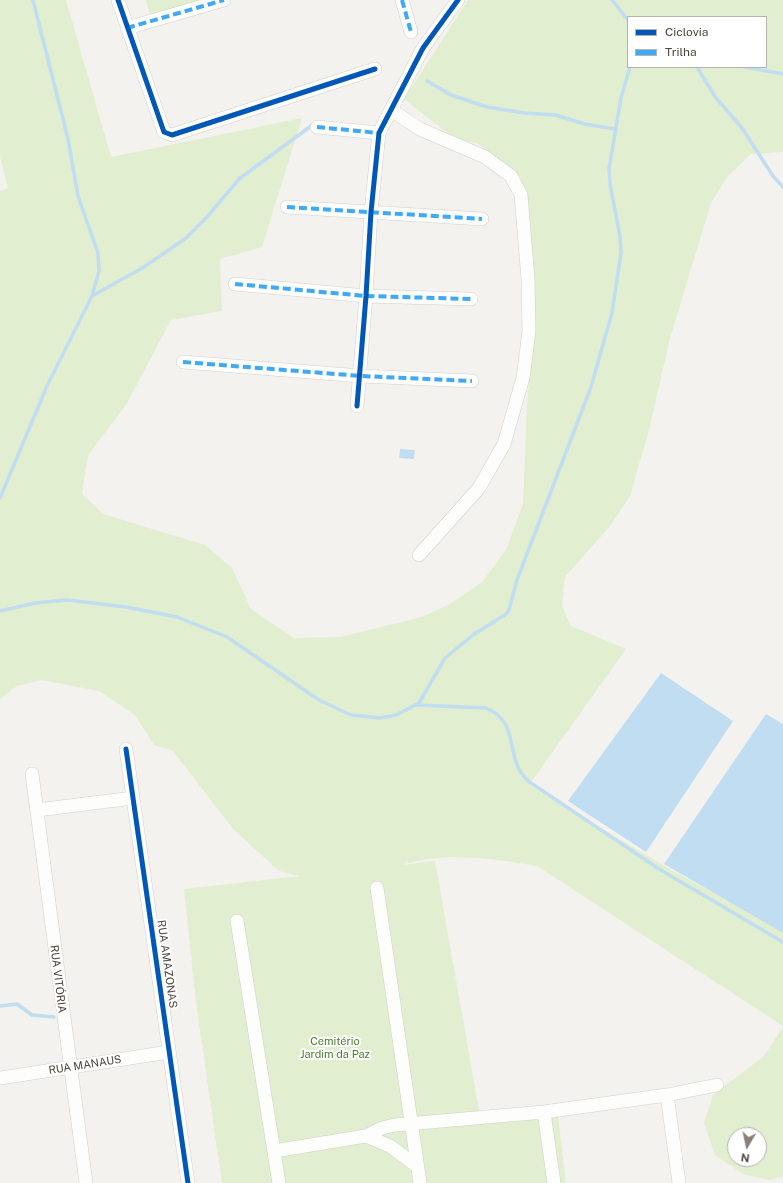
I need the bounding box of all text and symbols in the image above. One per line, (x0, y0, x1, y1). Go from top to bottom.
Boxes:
legend (627, 16, 767, 68)
text: Ciclovia (665, 25, 708, 39)
text: Trilha (665, 45, 697, 59)
street label: RUA AMAZONAS (154, 919, 180, 1009)
street label: RUA VITÓRIA (47, 944, 69, 1014)
park label: Cemitério Jardim da Paz (300, 1035, 370, 1061)
street label: RUA MANAUS (48, 1053, 122, 1077)
north arrow (727, 1127, 767, 1167)
text: N (740, 1151, 750, 1164)

